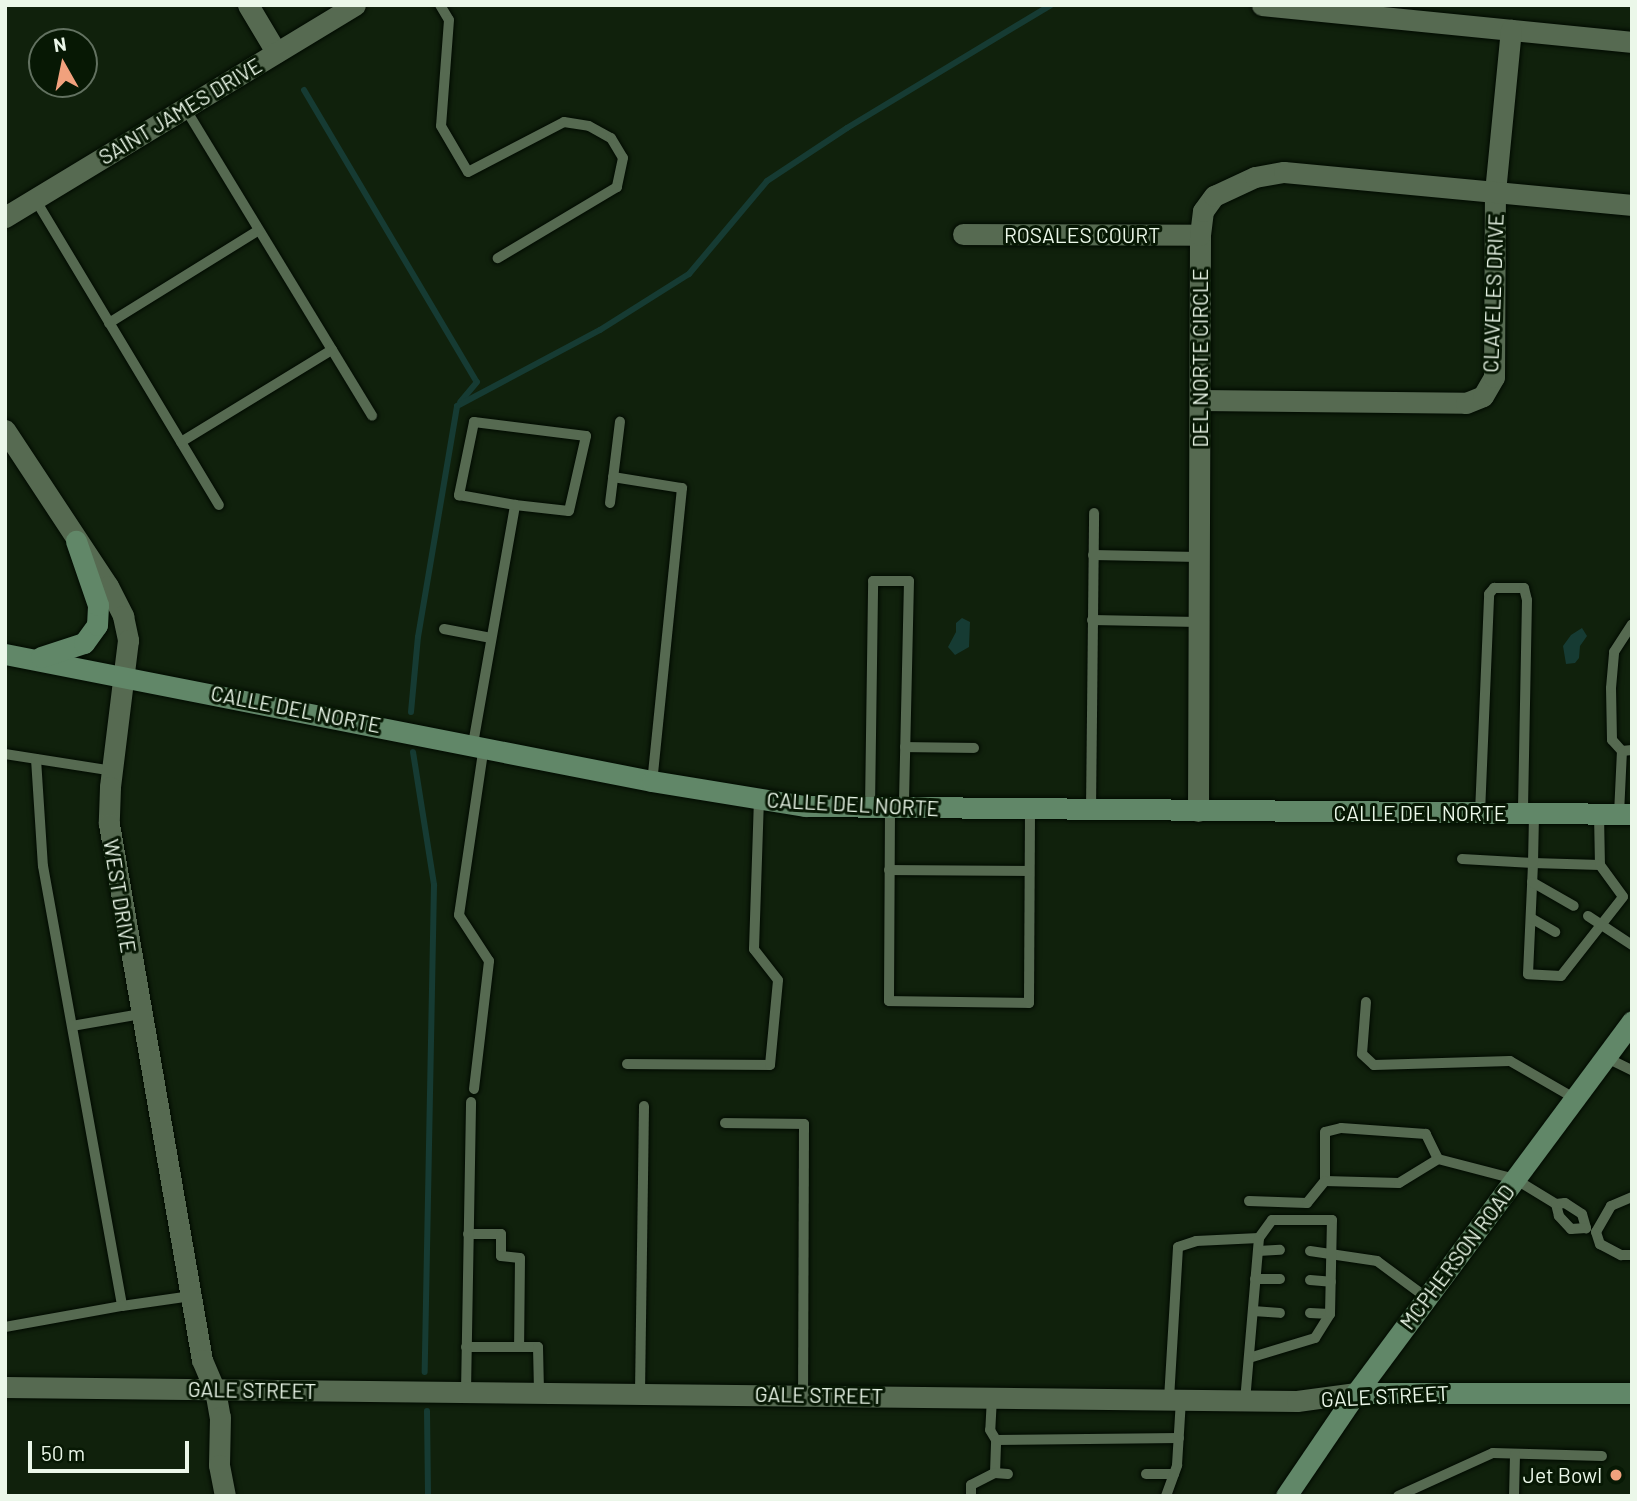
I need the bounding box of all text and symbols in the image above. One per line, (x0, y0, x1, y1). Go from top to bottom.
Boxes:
north arrow (28, 28, 98, 98)
text: N (52, 31, 68, 56)
street label: SAINT JAMES DRIVE (94, 52, 266, 170)
street label: CLAVELES DRIVE (1478, 213, 1508, 373)
street label: ROSALES COURT (1004, 222, 1160, 248)
street label: DEL NORTE CIRCLE (1187, 268, 1213, 448)
street label: CALLE DEL NORTE (209, 680, 383, 738)
street label: CALLE DEL NORTE (766, 787, 940, 821)
street label: CALLE DEL NORTE (1334, 800, 1506, 826)
street label: WEST DRIVE (99, 837, 141, 955)
street label: MCPHERSON ROAD (1394, 1180, 1520, 1334)
street label: GALE STREET (188, 1376, 316, 1404)
street label: GALE STREET (1320, 1380, 1450, 1412)
street label: GALE STREET (755, 1381, 883, 1409)
scale bar (32, 1428, 192, 1472)
text: 50 m (41, 1440, 85, 1465)
place label: Jet Bowl (1523, 1462, 1602, 1488)
marker: Jet Bowl (1608, 1467, 1624, 1483)

